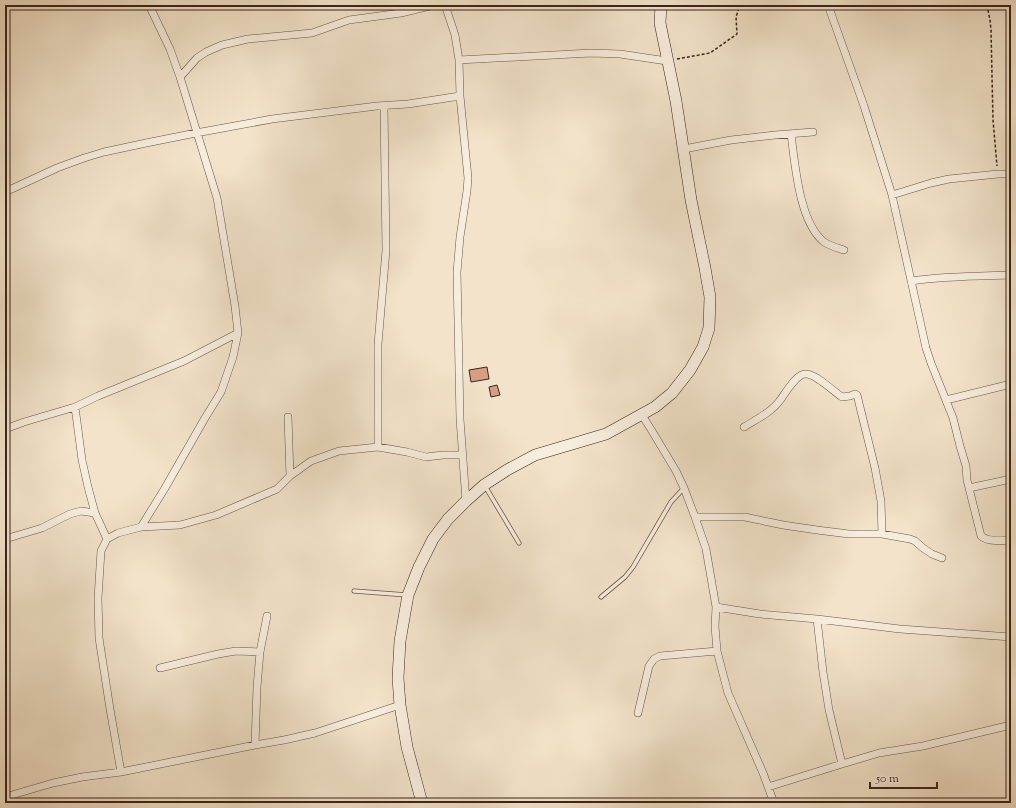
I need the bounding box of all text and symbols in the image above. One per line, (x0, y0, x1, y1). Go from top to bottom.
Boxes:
scale bar (870, 764, 937, 790)
text: 50 m (875, 770, 899, 788)

